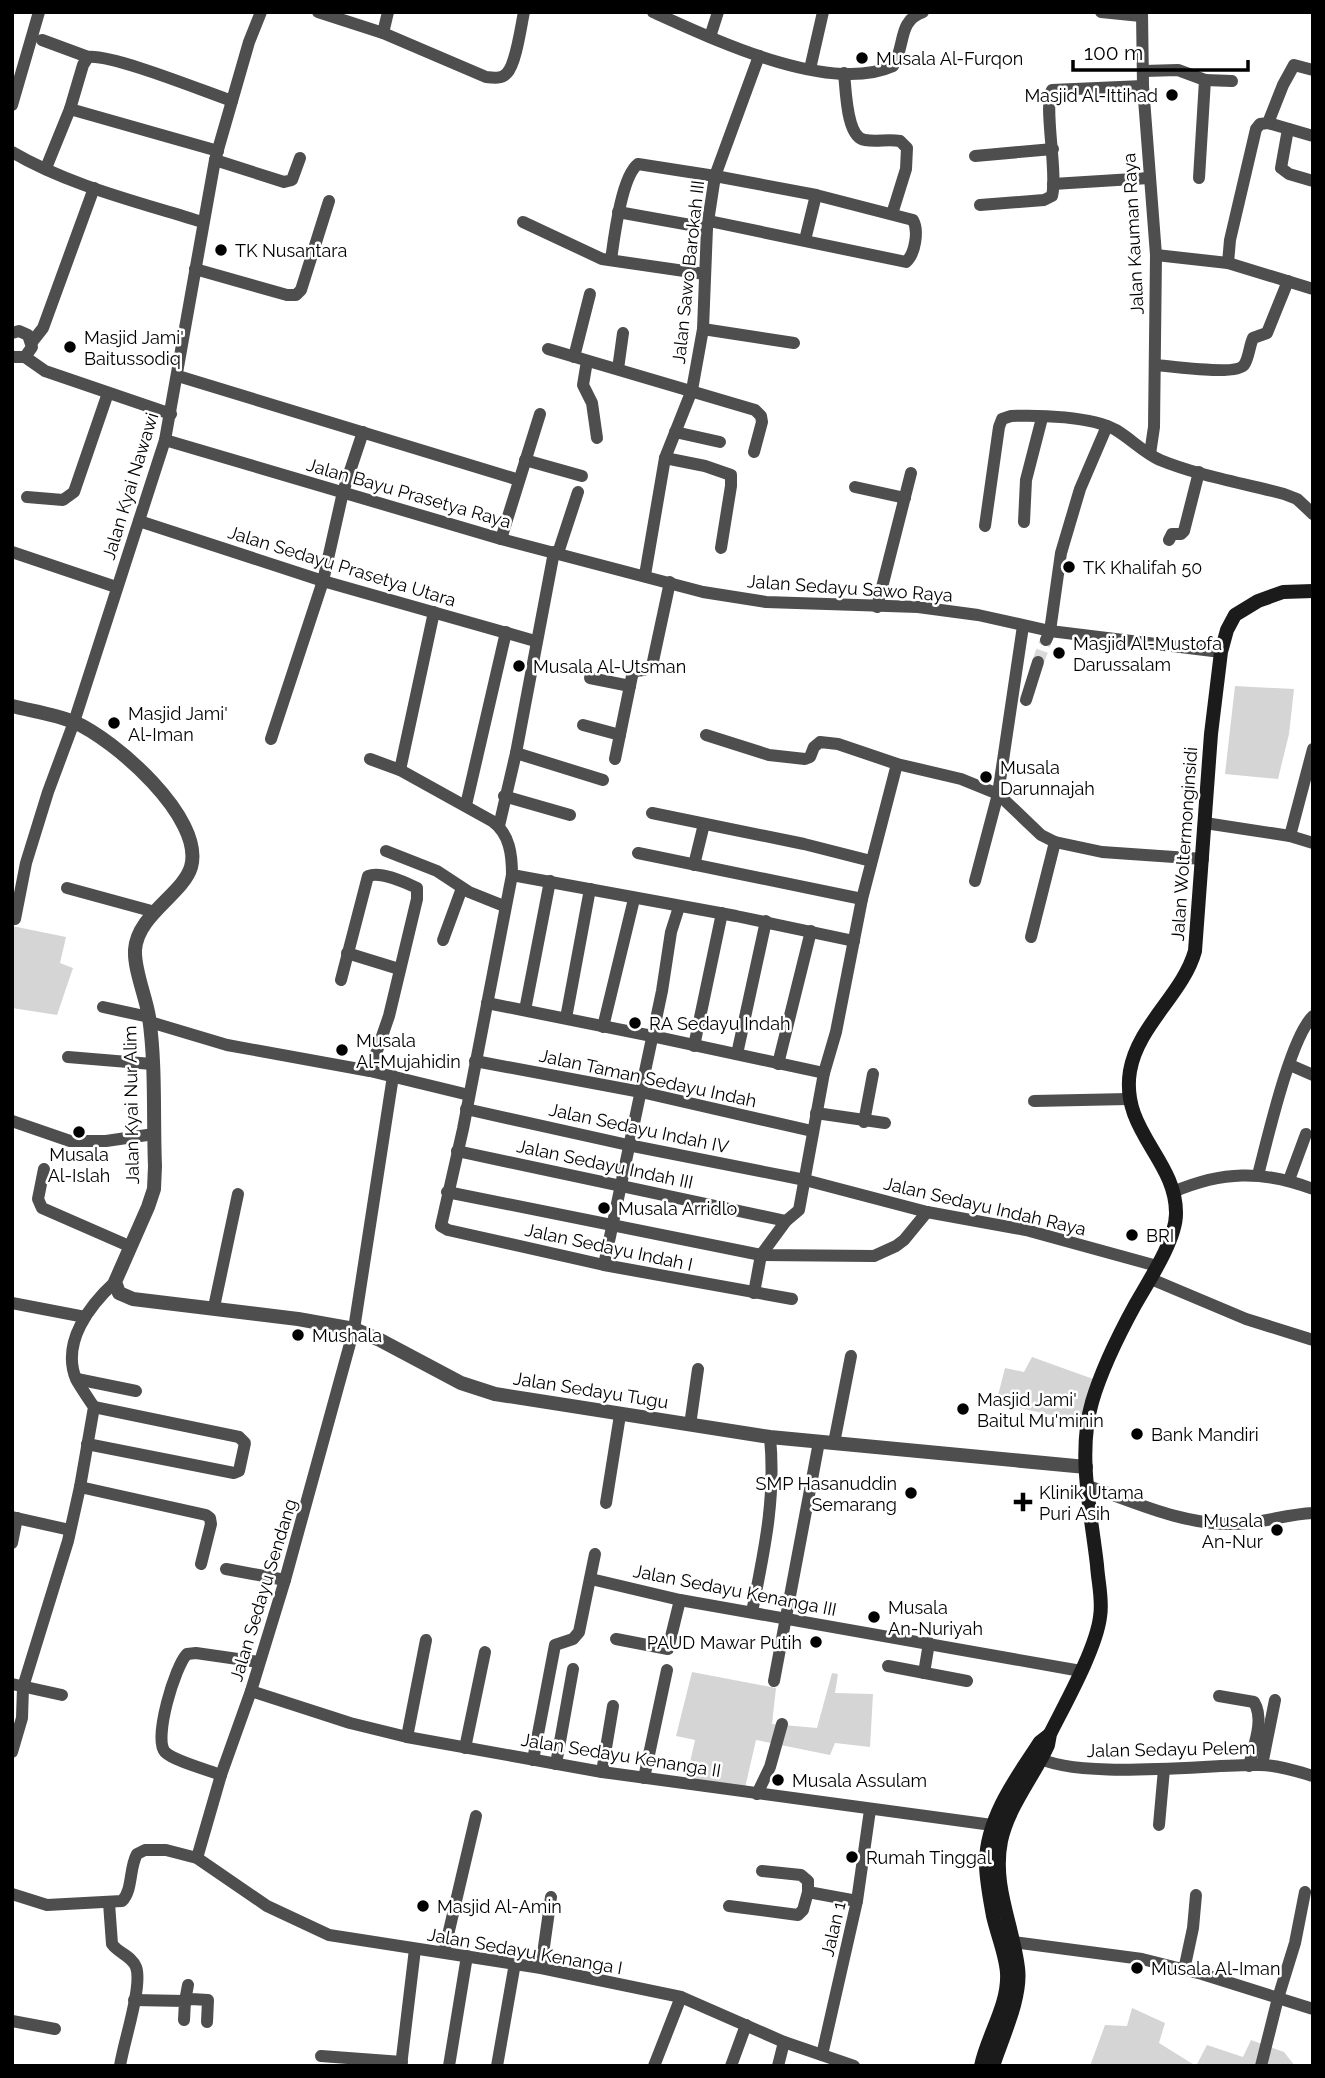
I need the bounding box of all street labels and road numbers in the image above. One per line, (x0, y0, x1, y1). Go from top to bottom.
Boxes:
street label: Jalan Kauman Raya (1118, 153, 1148, 315)
street label: Jalan Sawo Barokah III (668, 179, 708, 365)
street label: Jalan Kyai Nawawi (98, 410, 162, 562)
street label: Jalan Bayu Prasetya Raya (304, 454, 514, 532)
street label: Jalan Sedayu Prasetya Utara (226, 521, 458, 611)
street label: Jalan Sedayu Sawo Raya (747, 570, 953, 606)
street label: Jalan Woltermonginsidi (1167, 746, 1201, 942)
street label: Jalan Kyai Nur Alim (119, 1025, 143, 1185)
street label: Jalan Taman Sedayu Indah (537, 1045, 759, 1111)
street label: Jalan Sedayu Indah IV (547, 1099, 731, 1157)
street label: Jalan Sedayu Indah III (515, 1135, 695, 1193)
street label: Jalan Sedayu Indah Raya (882, 1173, 1088, 1239)
street label: Jalan Sedayu Indah I (523, 1219, 695, 1275)
street label: Jalan Sedayu Tugu (512, 1367, 670, 1413)
street label: Jalan Sedayu Sendang (225, 1496, 301, 1684)
street label: Jalan Sedayu Kenanga III (632, 1560, 838, 1620)
street label: Jalan Sedayu Kenanga II (520, 1729, 722, 1781)
street label: Jalan Sedayu Pelem (1086, 1737, 1256, 1761)
street label: Jalan 1 (816, 1899, 850, 1959)
street label: Jalan Sedayu Kenanga I (426, 1923, 624, 1979)

